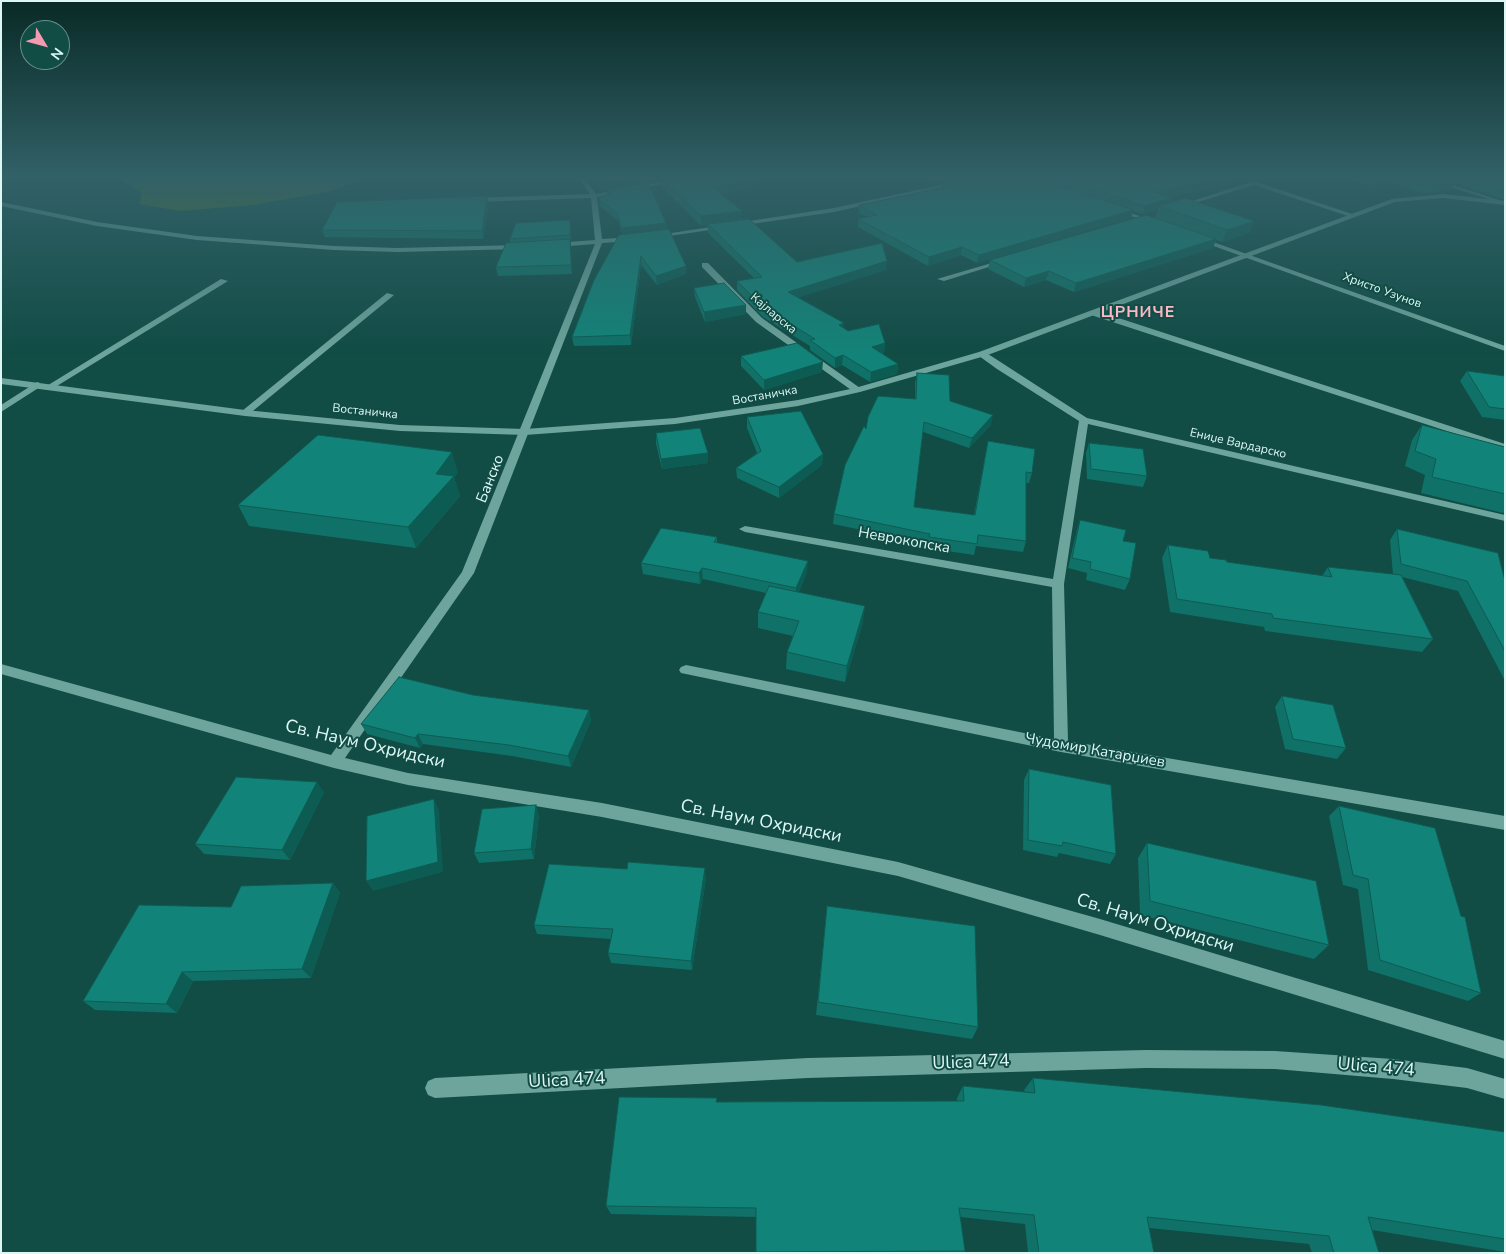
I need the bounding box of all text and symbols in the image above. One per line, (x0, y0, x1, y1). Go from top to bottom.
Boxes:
north arrow (20, 20, 70, 70)
text: N (46, 44, 67, 64)
street label: Христо Узунов (1341, 270, 1423, 312)
street label: Кајларска (747, 290, 799, 338)
district label: ЦРНИЧЕ (1100, 303, 1176, 323)
street label: Востаничка (731, 383, 799, 409)
street label: Востаничка (332, 401, 398, 423)
street label: Ениџе Вардарско (1188, 426, 1288, 462)
street label: Банско (473, 452, 509, 506)
street label: Неврокопска (856, 524, 952, 558)
street label: Св. Наум Охридски (283, 716, 447, 774)
street label: Чудомир Катарџиев (1024, 730, 1166, 772)
street label: Св. Наум Охридски (679, 796, 843, 848)
street label: Св. Наум Охридски (1074, 890, 1236, 958)
street label: Ulica 474 (932, 1051, 1010, 1075)
street label: Ulica 474 (1336, 1054, 1416, 1082)
street label: Ulica 474 (528, 1068, 606, 1094)

